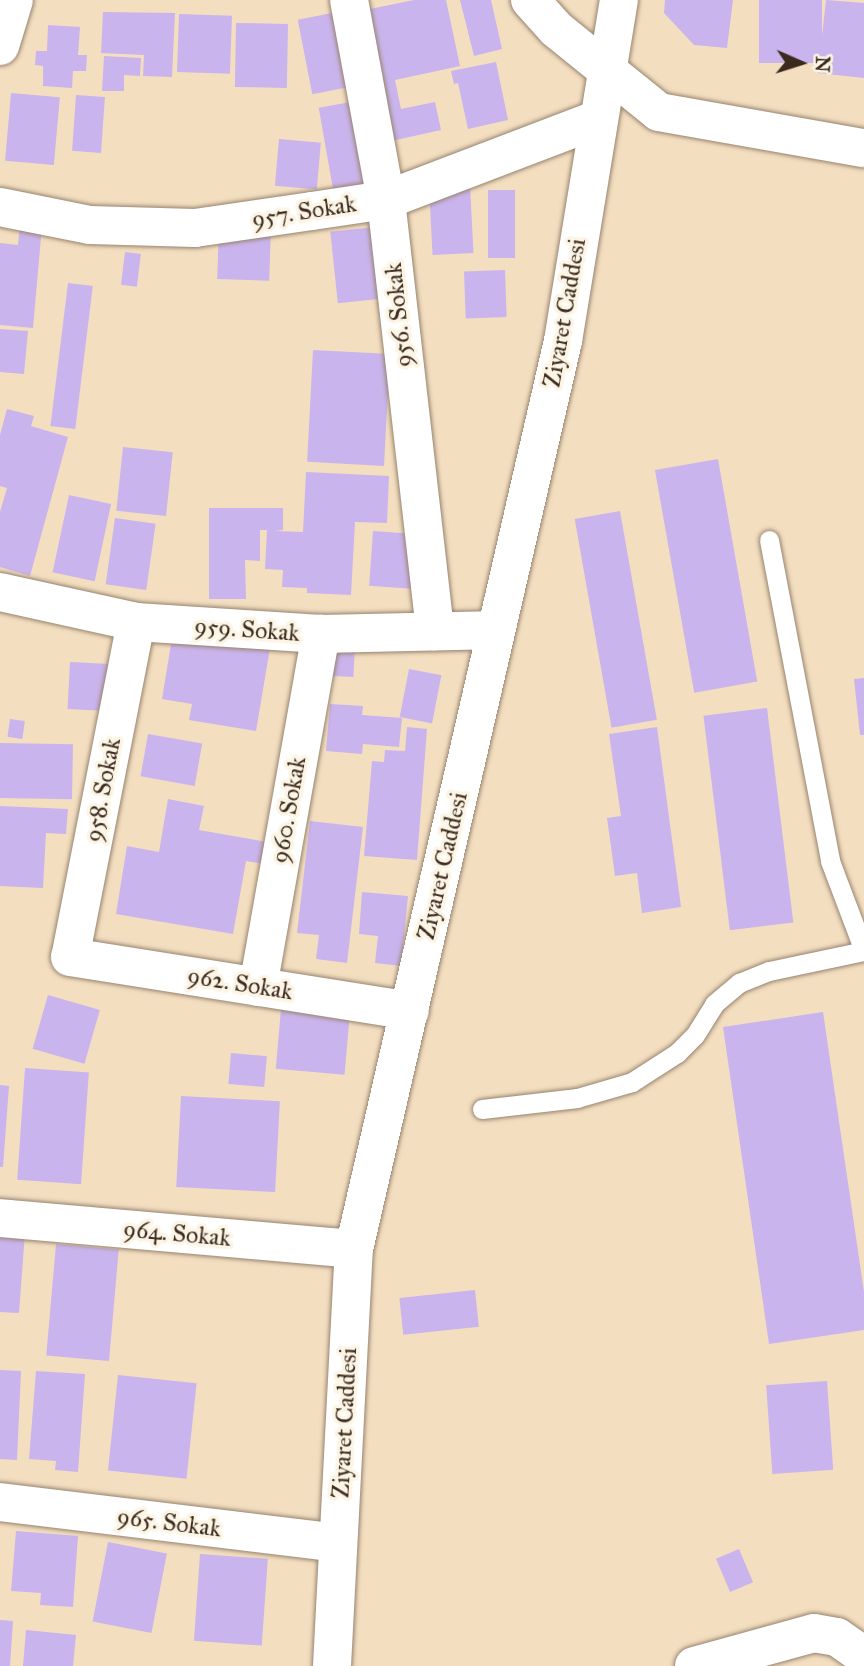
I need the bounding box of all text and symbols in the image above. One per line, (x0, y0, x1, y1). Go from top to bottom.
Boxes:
north arrow (766, 28, 836, 98)
text: N (811, 55, 834, 73)
street label: 957. Sokak (250, 190, 358, 234)
street label: Ziyaret Caddesi (538, 236, 592, 390)
street label: 956. Sokak (379, 261, 419, 369)
street label: 959. Sokak (193, 612, 301, 648)
street label: 958. Sokak (79, 736, 127, 844)
street label: 960. Sokak (265, 754, 313, 866)
street label: Ziyaret Caddesi (412, 789, 474, 943)
street label: 962. Sokak (185, 961, 295, 1007)
street label: 964. Sokak (122, 1215, 232, 1253)
street label: Ziyaret Caddesi (327, 1347, 363, 1499)
street label: 965. Sokak (115, 1502, 223, 1544)

